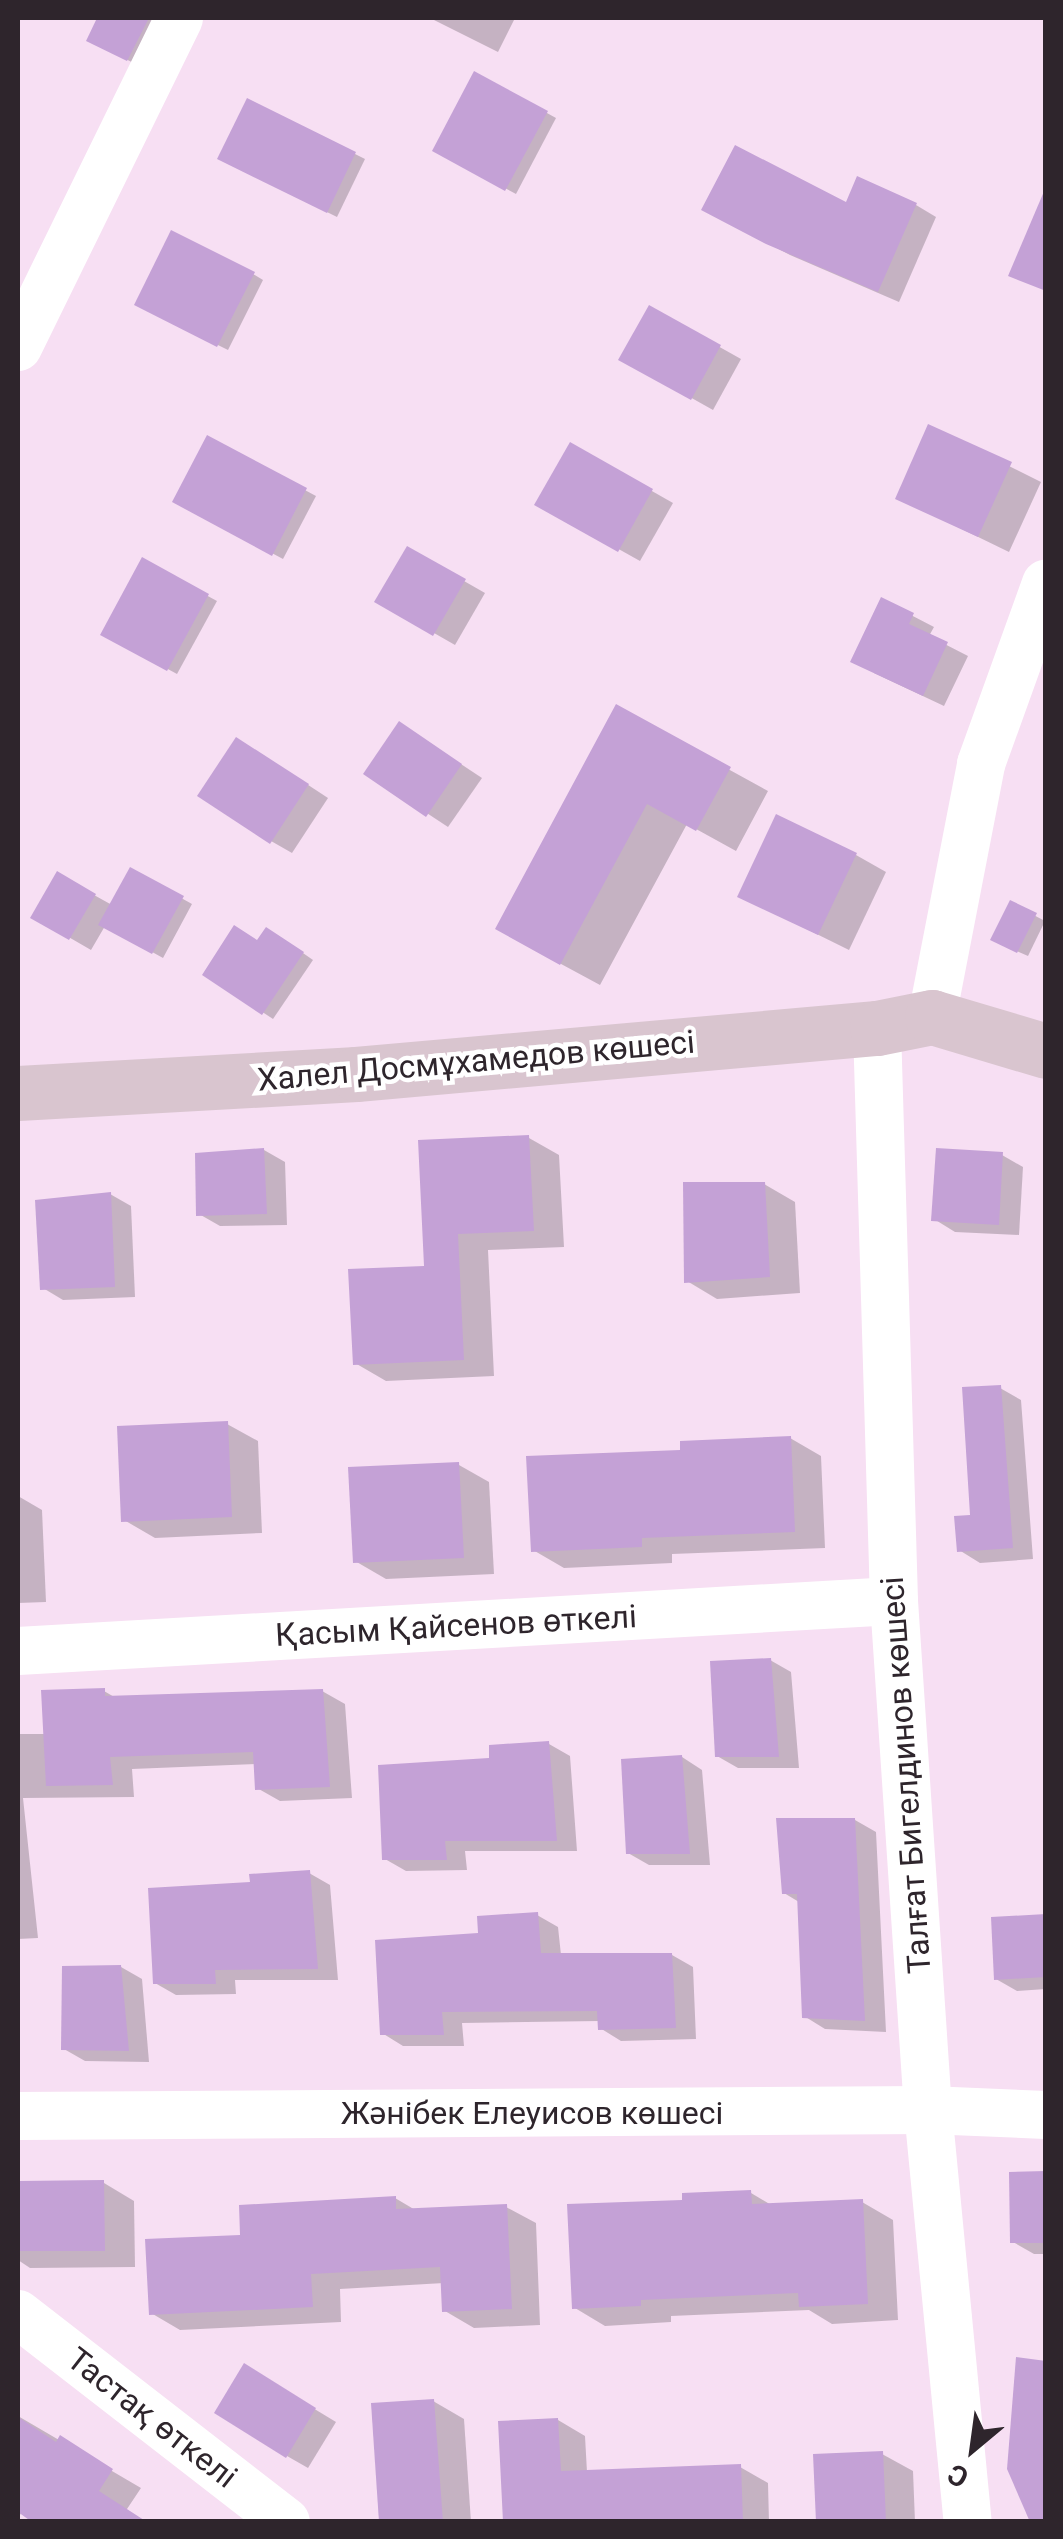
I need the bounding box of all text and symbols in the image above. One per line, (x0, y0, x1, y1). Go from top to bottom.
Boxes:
street label: Халел Досмұхамедов көшесі (256, 1023, 696, 1099)
street label: Талғат Бигелдинов көшесі (873, 1575, 939, 1975)
street label: Қасым Қайсенов өткелі (274, 1597, 638, 1655)
street label: Жәнібек Елеуисов көшесі (341, 2094, 723, 2132)
street label: Тастақ өткелі (60, 2340, 244, 2496)
north arrow (923, 2399, 1023, 2499)
text: С (942, 2457, 974, 2495)

